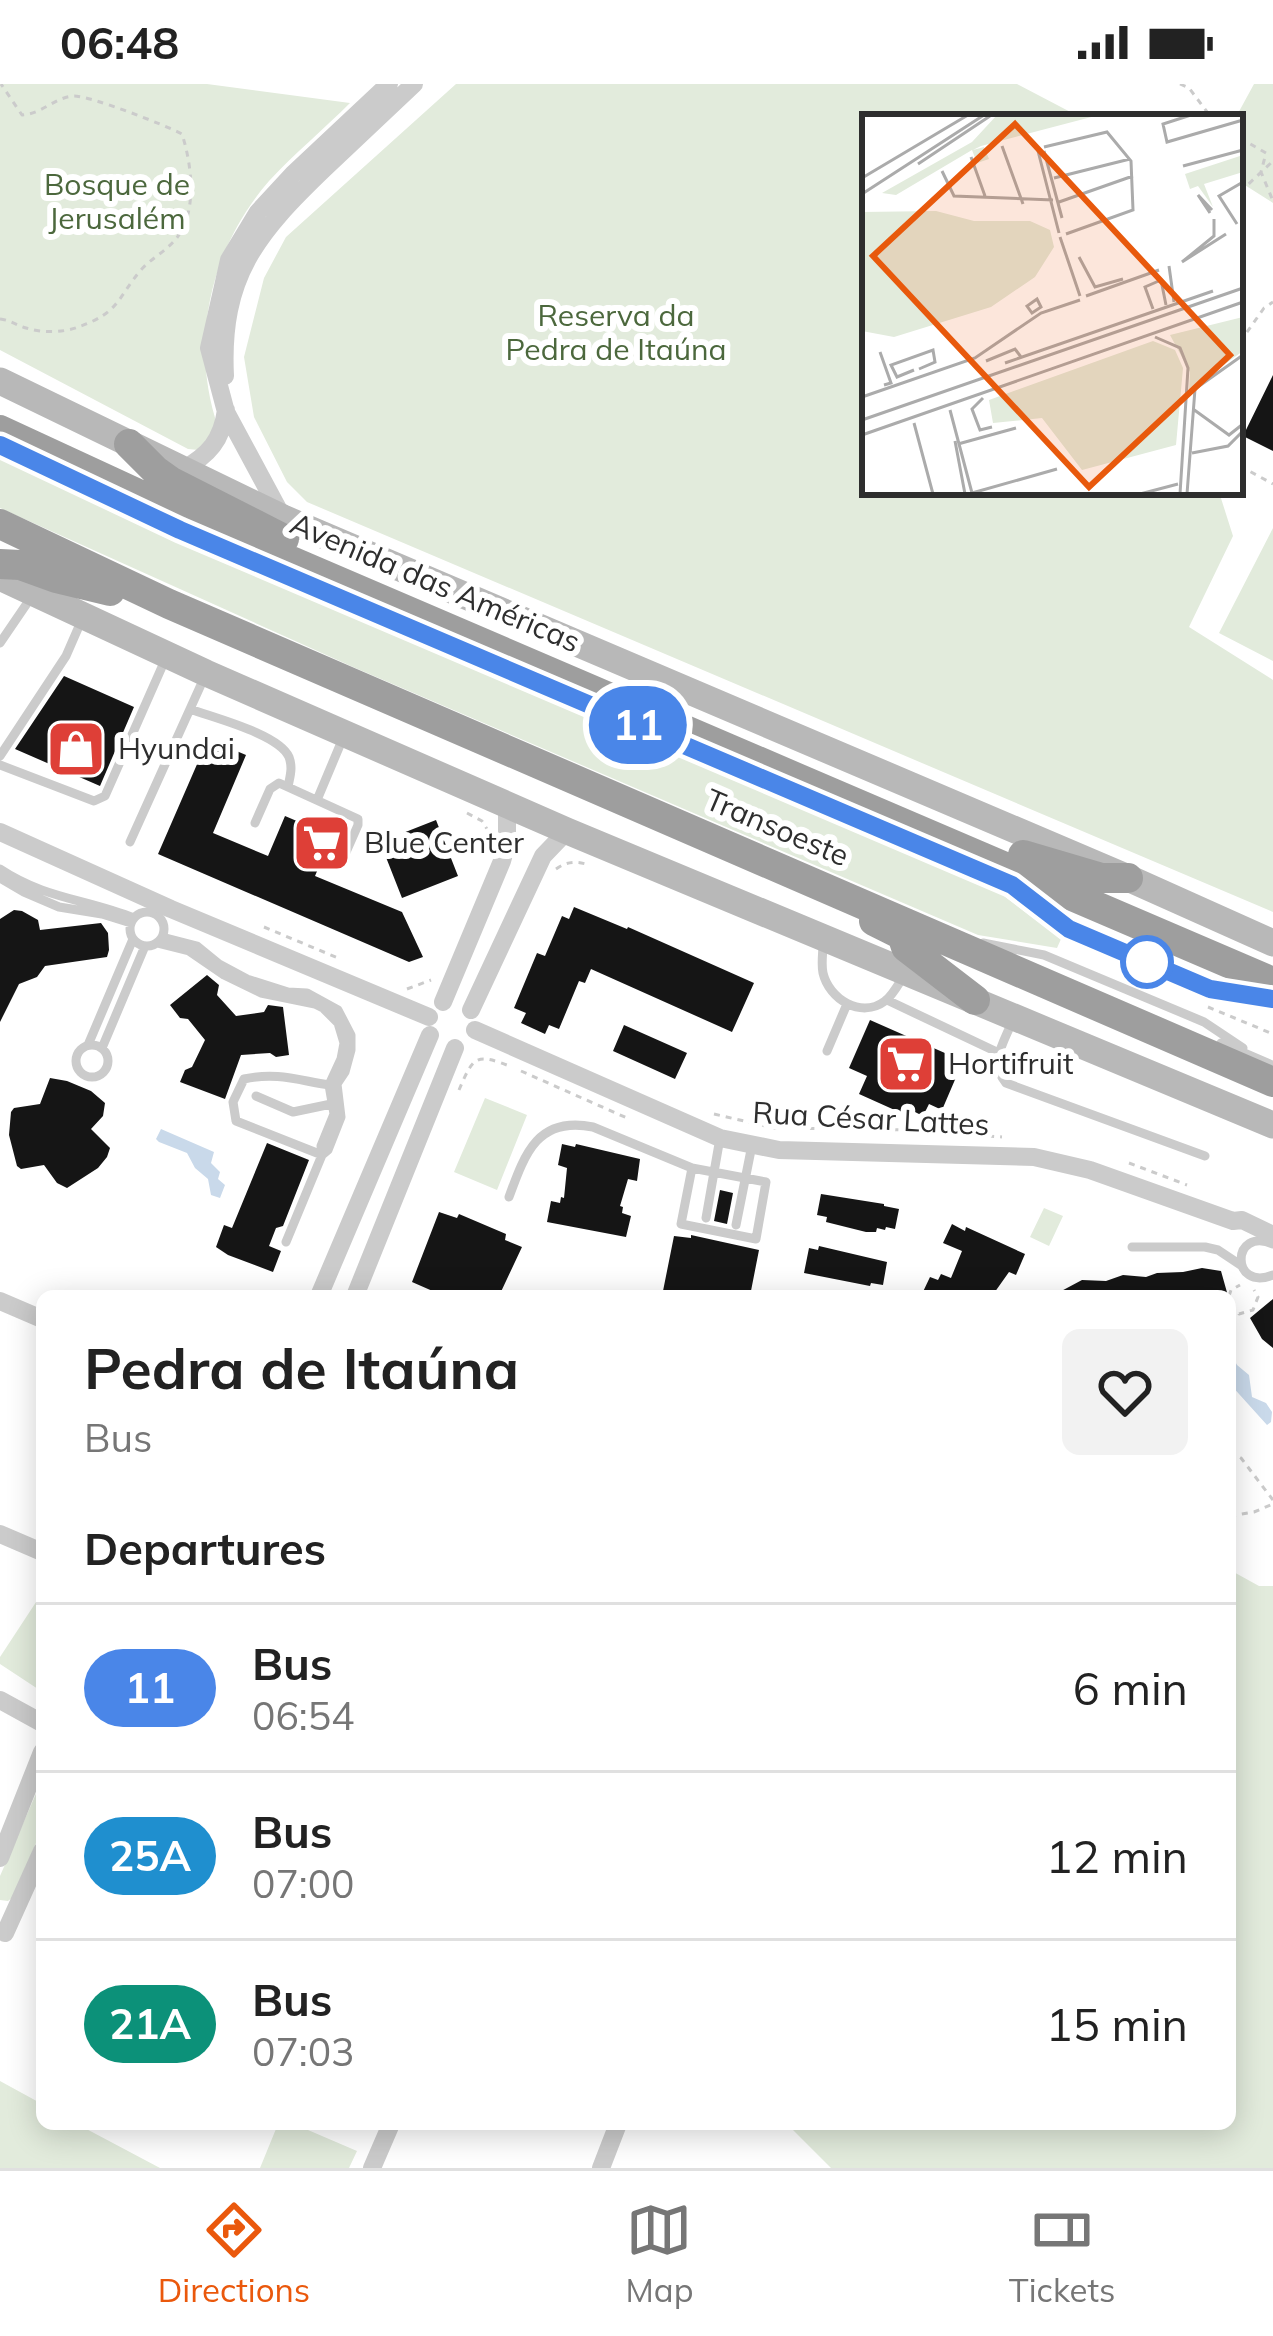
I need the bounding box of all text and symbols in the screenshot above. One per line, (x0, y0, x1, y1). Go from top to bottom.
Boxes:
text: 06:48 (60, 14, 179, 70)
inset map (862, 114, 1243, 495)
park label: Bosque de Jerusalém (44, 165, 190, 237)
park label: Reserva da Pedra de Itaúna (505, 296, 727, 368)
street label: Avenida das Américas (285, 504, 586, 660)
line badge: 11 (584, 686, 692, 764)
text: 11 (613, 698, 663, 751)
shop icon: Hyundai (45, 718, 107, 780)
place label: Hyundai (118, 729, 235, 767)
street label: Transoeste (700, 780, 855, 874)
supermarket icon: Blue Center (291, 812, 353, 874)
place label: Blue Center (364, 823, 524, 861)
unlabelled marker (1122, 937, 1172, 987)
supermarket icon: Hortifruit (875, 1033, 937, 1095)
place label: Hortifruit (948, 1044, 1073, 1082)
street label: Rua César Lattes (752, 1093, 991, 1143)
button: heart (1062, 1329, 1188, 1455)
text: Pedra de Itaúna (84, 1332, 519, 1403)
text: Bus (84, 1413, 152, 1462)
text: Departures (84, 1520, 326, 1576)
text: Bus (252, 1635, 332, 1691)
text: 6 min (1073, 1660, 1188, 1716)
text: 11 (125, 1661, 175, 1714)
text: 06:54 (252, 1691, 355, 1740)
text: Bus (252, 1803, 332, 1859)
text: 12 min (1046, 1828, 1188, 1884)
text: 25A (109, 1829, 191, 1882)
text: 07:00 (252, 1859, 355, 1908)
text: Bus (252, 1971, 332, 2027)
text: 15 min (1046, 1996, 1188, 2052)
text: 21A (109, 1997, 191, 2050)
text: 07:03 (252, 2027, 355, 2076)
tab: Directions (158, 2197, 310, 2310)
tab: Map (626, 2197, 693, 2310)
tab: Tickets (1009, 2197, 1115, 2310)

